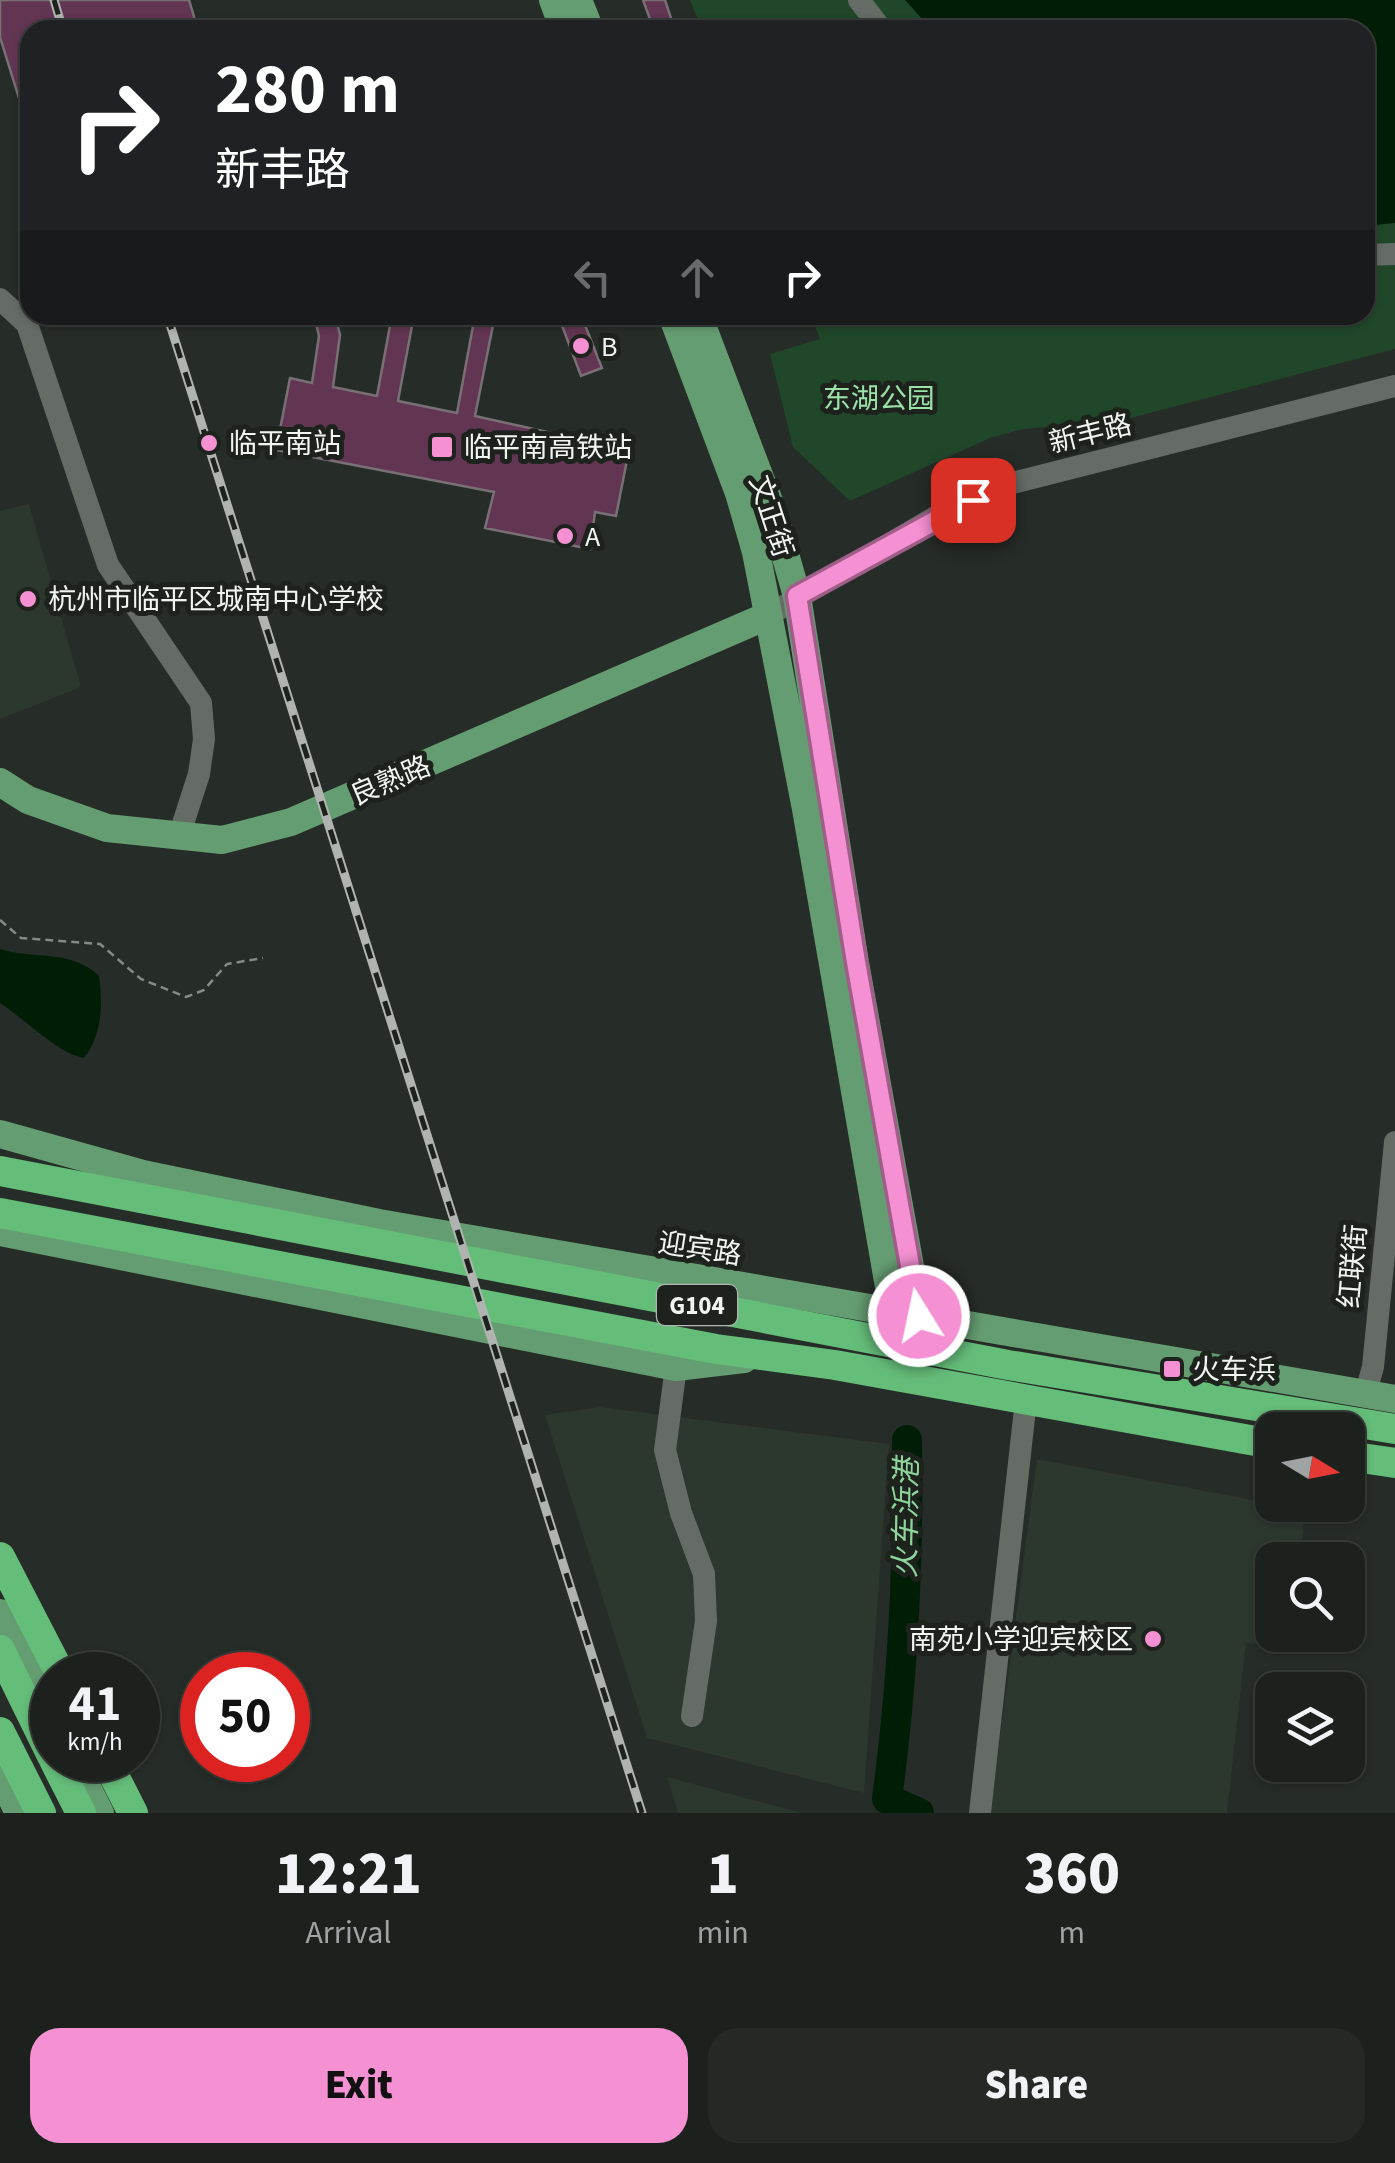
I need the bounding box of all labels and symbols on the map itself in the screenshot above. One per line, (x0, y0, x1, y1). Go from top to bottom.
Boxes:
place label: B (601, 327, 617, 367)
marker: B (570, 335, 592, 357)
park label: 东湖公园 (823, 379, 935, 419)
street label: 新丰路 (1045, 404, 1136, 464)
place label: 临平南站 (229, 424, 341, 464)
place label: 临平南高铁站 (464, 428, 632, 468)
marker: 临平南站 (198, 432, 220, 454)
marker: 临平南高铁站 (429, 434, 455, 460)
pin (931, 458, 1016, 543)
street label: 文正街 (739, 470, 803, 562)
place label: A (585, 517, 601, 557)
marker: A (554, 525, 576, 547)
place label: 杭州市临平区城南中心学校 (48, 580, 384, 620)
marker: 杭州市临平区城南中心学校 (17, 588, 39, 610)
street label: 良熟路 (344, 746, 437, 816)
street label: 红联街 (1329, 1222, 1377, 1310)
street label: 迎宾路 (655, 1223, 744, 1275)
position arrow (867, 1264, 971, 1368)
road number: G104 (657, 1285, 737, 1325)
place label: 火车浜 (1192, 1350, 1276, 1390)
marker: 火车浜 (1161, 1358, 1183, 1380)
north arrow (1255, 1412, 1365, 1522)
water label: 火车浜港 (884, 1454, 929, 1578)
place label: 南苑小学迎宾校区 (909, 1620, 1133, 1660)
marker: 南苑小学迎宾校区 (1142, 1628, 1164, 1650)
speed limit sign: 50 (180, 1652, 310, 1782)

